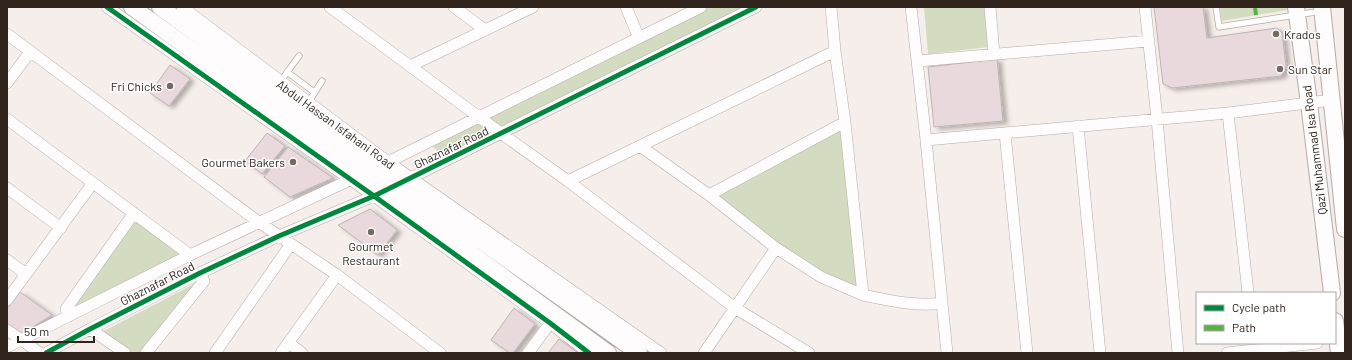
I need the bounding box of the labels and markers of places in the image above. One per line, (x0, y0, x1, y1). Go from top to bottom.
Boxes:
place label: Krados (1284, 27, 1321, 41)
marker: Krados (1271, 29, 1281, 39)
place label: Sun Star (1288, 62, 1333, 76)
marker: Sun Star (1275, 64, 1285, 74)
place label: Fri Chicks (111, 79, 162, 93)
marker: Fri Chicks (165, 81, 175, 91)
place label: Gourmet Bakers (202, 155, 285, 169)
marker: Gourmet Bakers (288, 157, 298, 167)
marker: Gourmet Restaurant (366, 227, 376, 237)
place label: Gourmet Restaurant (342, 239, 400, 267)

